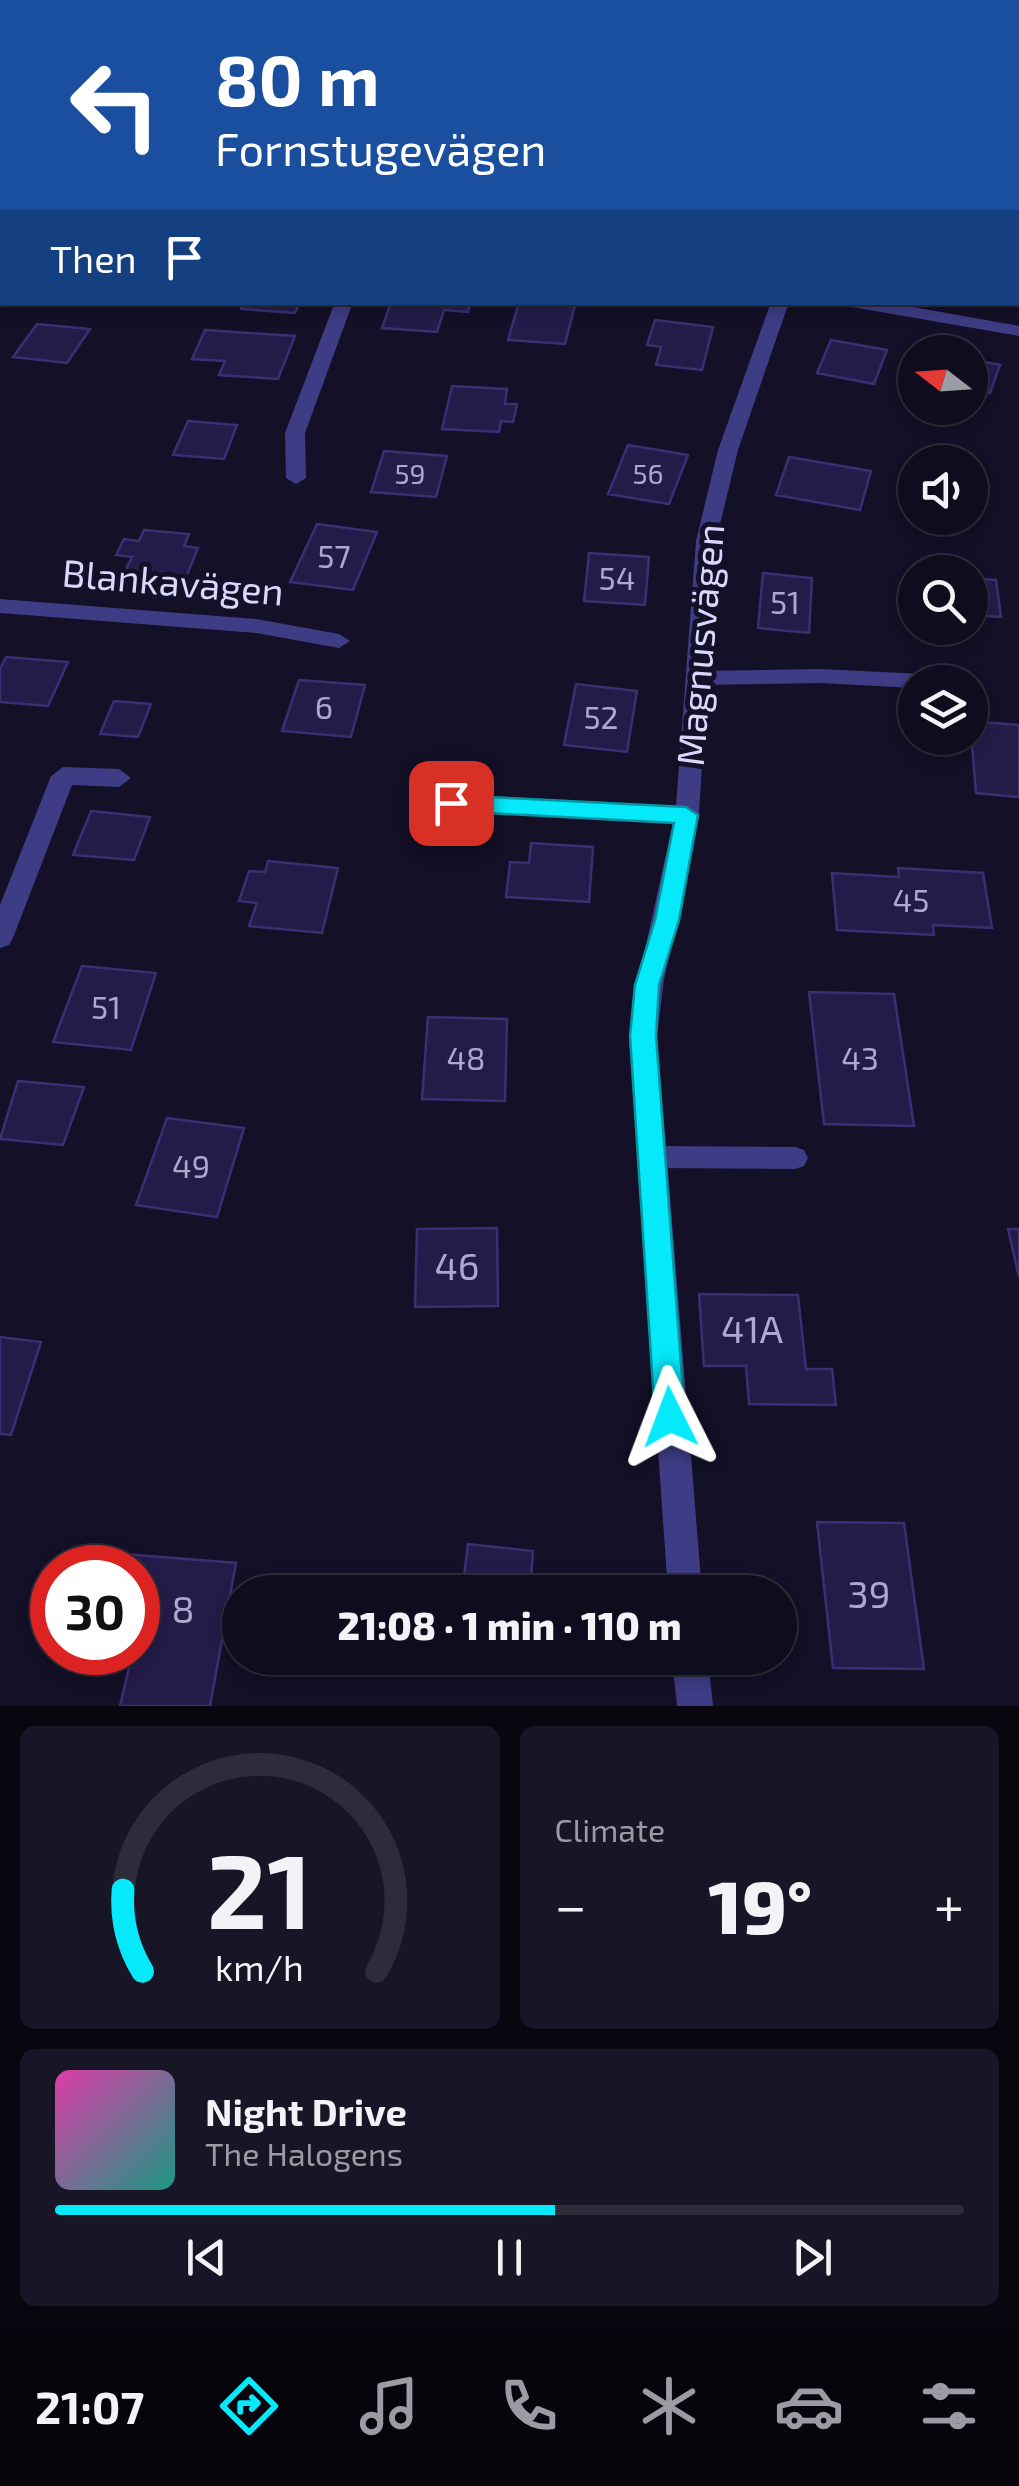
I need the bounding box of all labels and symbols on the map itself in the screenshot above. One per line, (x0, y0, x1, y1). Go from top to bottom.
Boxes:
north arrow (898, 335, 988, 425)
house number: 59 (394, 456, 426, 490)
house number: 56 (632, 456, 664, 490)
street label: Magnusvägen (666, 522, 732, 768)
house number: 57 (317, 536, 351, 574)
street label: Blankavägen (60, 548, 286, 614)
house number: 54 (599, 558, 635, 596)
house number: 51 (770, 582, 800, 620)
house number: 6 (315, 687, 333, 725)
house number: 52 (583, 697, 619, 735)
pin (409, 761, 494, 846)
house number: 45 (893, 880, 929, 918)
house number: 51 (91, 987, 121, 1025)
house number: 48 (446, 1038, 486, 1076)
house number: 43 (841, 1038, 879, 1076)
house number: 49 (172, 1146, 210, 1184)
house number: 46 (434, 1242, 480, 1288)
house number: 41A (721, 1305, 783, 1351)
position arrow (618, 1365, 722, 1469)
speed limit sign: 30 (30, 1545, 160, 1675)
house number: 39 (848, 1570, 890, 1616)
house number: 8 (171, 1585, 195, 1631)

